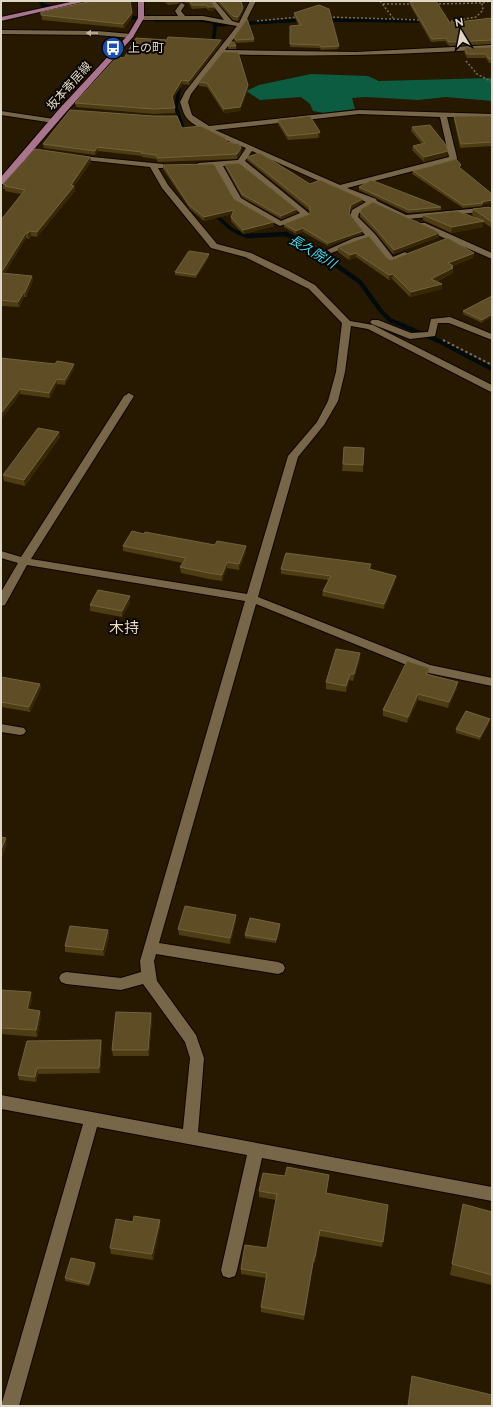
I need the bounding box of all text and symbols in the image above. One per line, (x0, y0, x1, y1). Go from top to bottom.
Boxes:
north arrow (441, 12, 481, 52)
text: N (454, 16, 465, 30)
one-way arrow (85, 30, 98, 36)
bus stop icon: 上の町 (100, 35, 126, 61)
place label: 上の町 (128, 41, 164, 55)
street label: 坂本寄居線 (44, 59, 94, 113)
water label: 長久院川 (287, 232, 341, 272)
district label: 木持 (109, 619, 139, 637)

